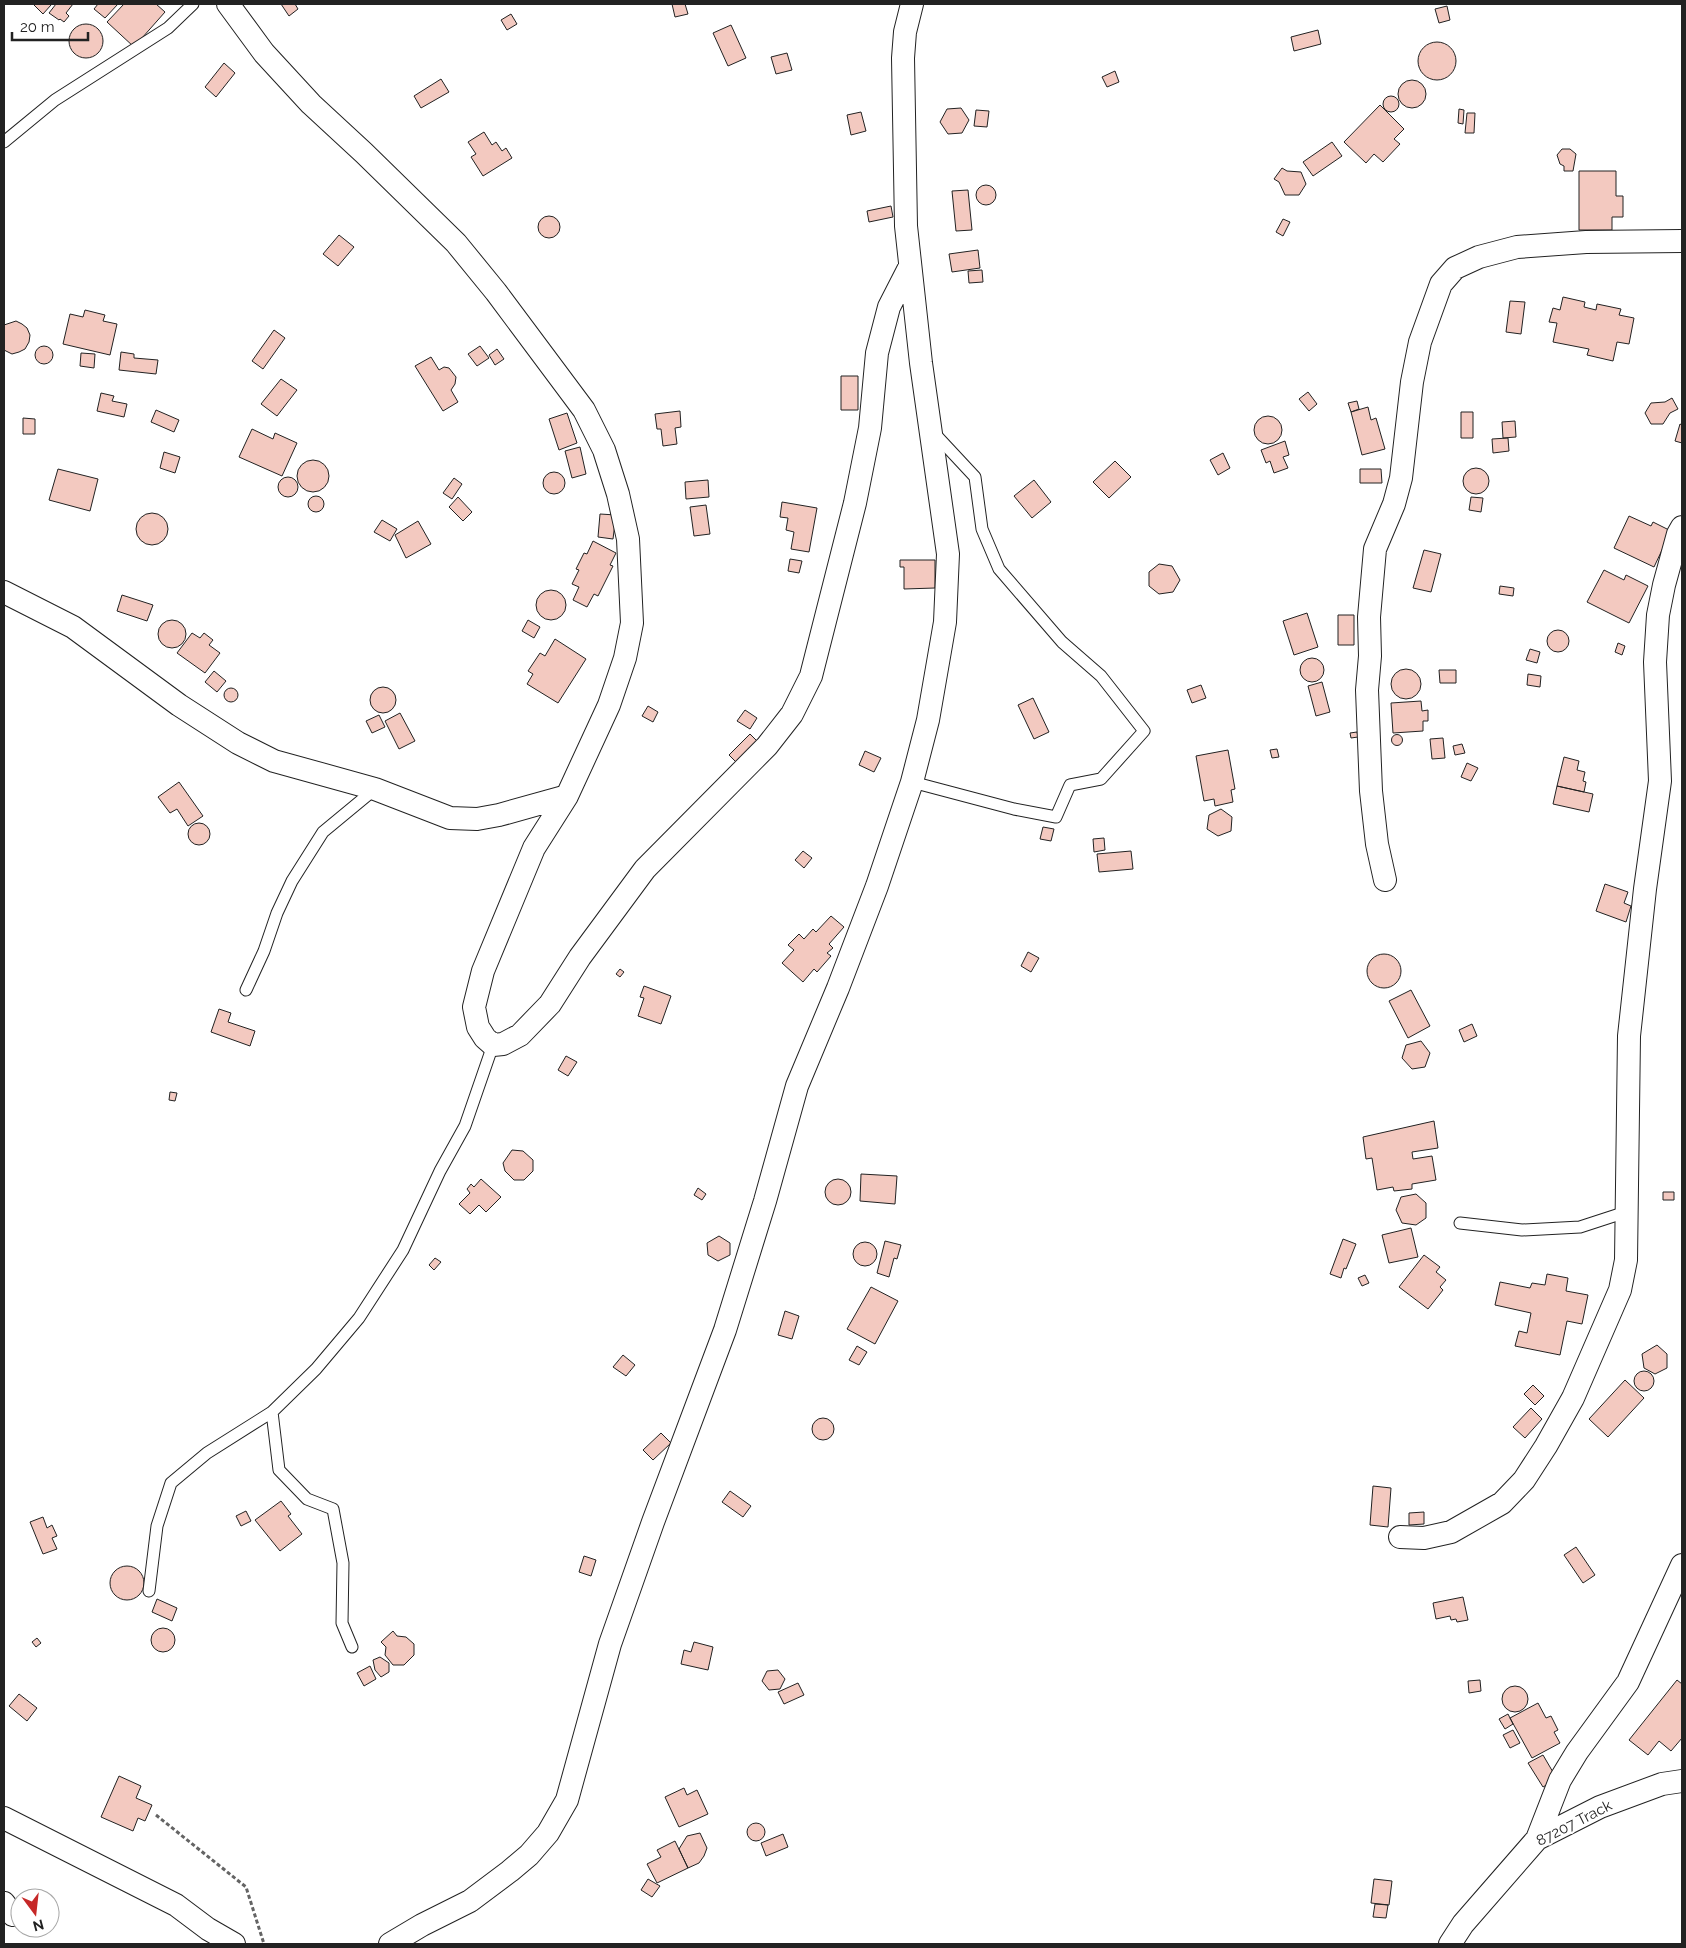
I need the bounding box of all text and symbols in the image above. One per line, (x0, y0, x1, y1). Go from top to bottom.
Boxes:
scale bar (12, 10, 89, 42)
text: 20 m (20, 18, 55, 36)
street label: 87207 Track (1533, 1796, 1615, 1850)
north arrow (10, 1888, 60, 1938)
text: N (31, 1916, 46, 1935)

